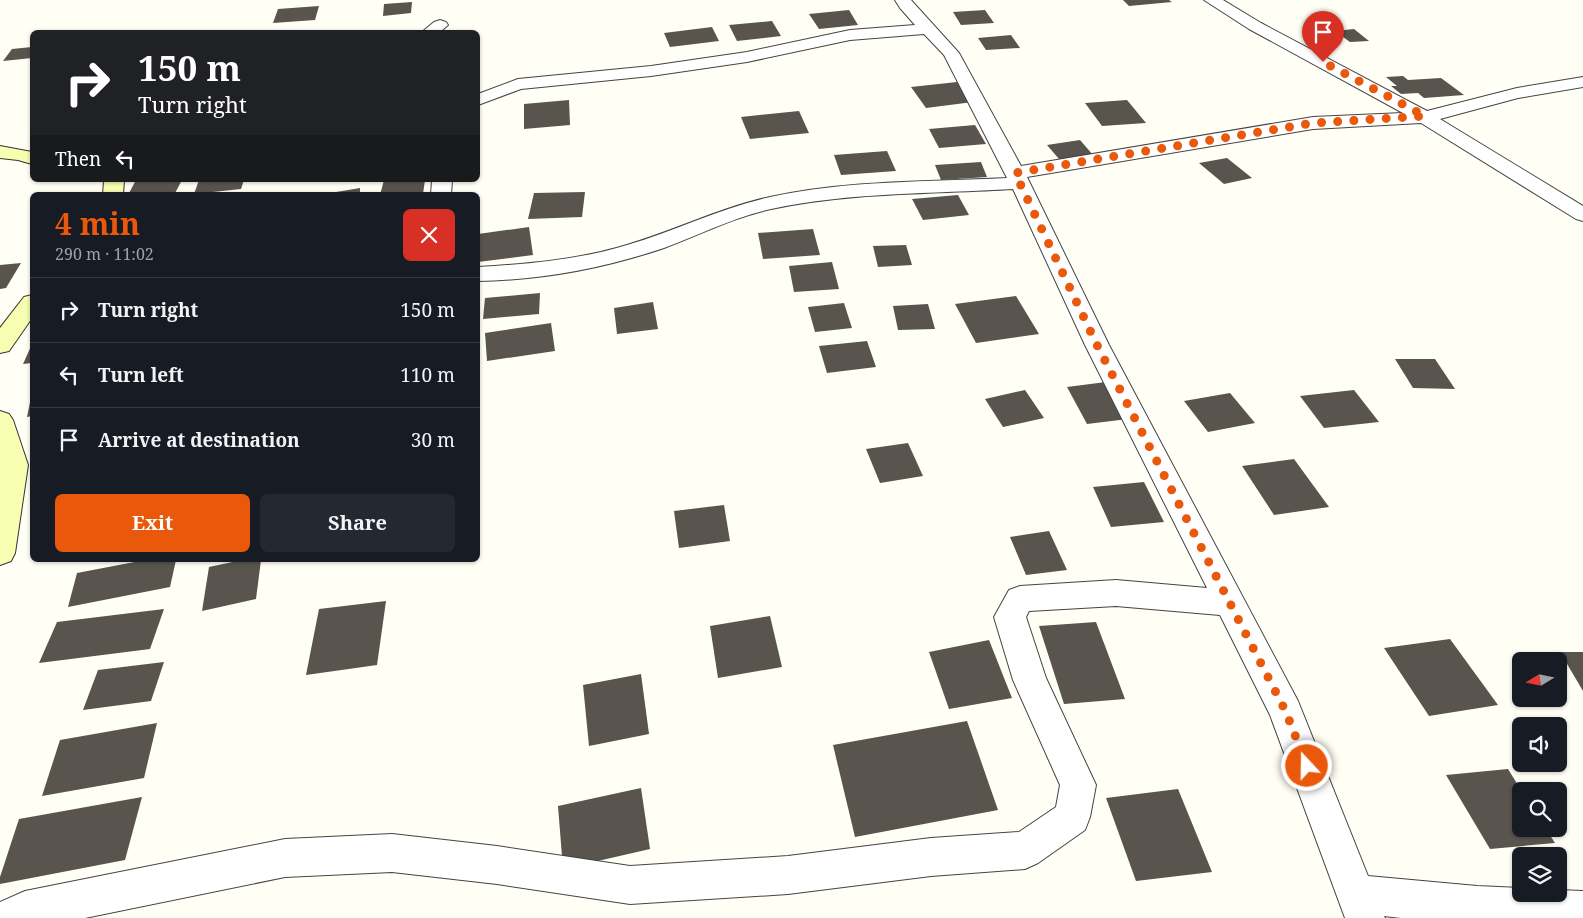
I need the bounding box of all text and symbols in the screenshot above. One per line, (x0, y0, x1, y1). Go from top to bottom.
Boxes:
pin (1302, 11, 1344, 62)
icon: arrive (1309, 18, 1337, 46)
text: 150 m (138, 44, 241, 91)
icon: right (55, 50, 120, 115)
text: Turn right (138, 89, 247, 119)
icon: left (111, 145, 139, 173)
text: Then (55, 146, 101, 172)
text: 4 min (55, 203, 140, 244)
button: close (403, 209, 455, 261)
text: 290 m · 11:02 (55, 243, 154, 265)
icon: right (55, 296, 83, 324)
text: Turn right (98, 297, 198, 323)
text: 150 m (400, 297, 455, 323)
icon: left (55, 361, 83, 389)
text: Turn left (98, 362, 184, 388)
text: 110 m (400, 362, 455, 388)
icon: arrive (55, 426, 83, 454)
text: Arrive at destination (98, 427, 300, 453)
text: 30 m (411, 427, 455, 453)
button: Exit (55, 494, 250, 552)
button: Share (260, 494, 455, 552)
north arrow (1512, 652, 1568, 708)
map controls (1512, 652, 1567, 902)
button: sound (1512, 717, 1567, 772)
position arrow (1280, 739, 1332, 791)
button: search (1512, 782, 1567, 837)
button: layers (1512, 847, 1567, 902)

